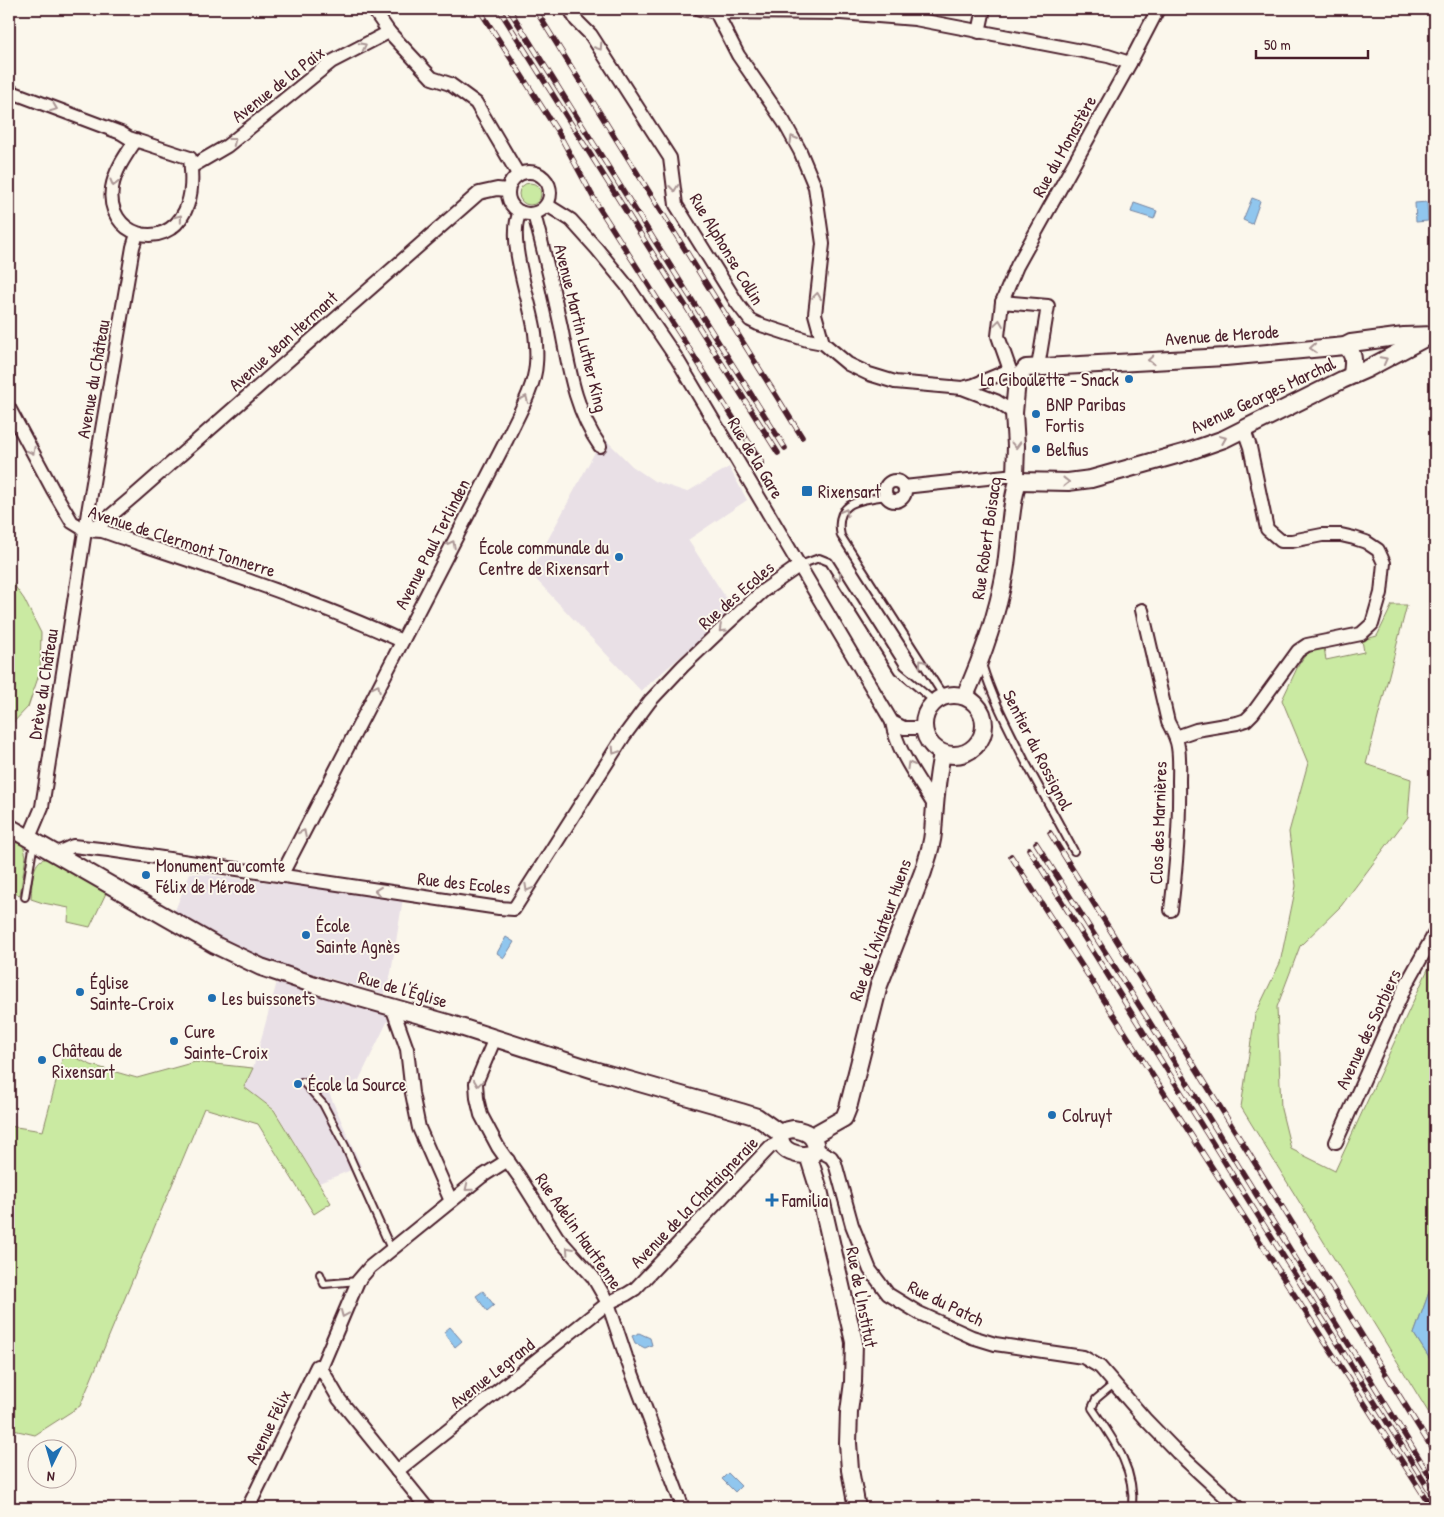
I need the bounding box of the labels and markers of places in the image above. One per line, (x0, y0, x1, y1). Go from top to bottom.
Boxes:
place label: La Ciboulette - Snack (980, 367, 1120, 392)
marker: La Ciboulette - Snack (1123, 373, 1135, 385)
place label: BNP Paribas Fortis (1045, 392, 1126, 438)
marker: BNP Paribas Fortis (1030, 408, 1042, 420)
place label: Belfius (1046, 437, 1088, 462)
marker: Belfius (1030, 443, 1042, 455)
place label: Rixensart (818, 479, 881, 504)
marker: Rixensart (800, 484, 814, 498)
place label: École communale du Centre de Rixensart (478, 535, 610, 581)
marker: École communale du Centre de Rixensart (613, 551, 625, 563)
place label: Monument au comte Félix de Mérode (155, 853, 285, 899)
marker: Monument au comte Félix de Mérode (140, 869, 152, 881)
place label: École Sainte Agnès (316, 913, 400, 959)
marker: École Sainte Agnès (300, 929, 312, 941)
place label: Église Sainte-Croix (90, 970, 174, 1016)
marker: Église Sainte-Croix (74, 986, 86, 998)
place label: Les buissonets (222, 986, 315, 1011)
marker: Les buissonets (206, 992, 218, 1004)
place label: Cure Sainte-Croix (184, 1019, 268, 1065)
marker: Cure Sainte-Croix (168, 1035, 180, 1047)
place label: Château de Rixensart (52, 1038, 122, 1084)
marker: Château de Rixensart (36, 1054, 48, 1066)
place label: École la Source (308, 1072, 406, 1097)
marker: École la Source (292, 1078, 304, 1090)
place label: Colruyt (1062, 1103, 1113, 1128)
marker: Colruyt (1046, 1109, 1058, 1121)
place label: Familia (781, 1188, 828, 1213)
marker: Familia (766, 1194, 778, 1206)

